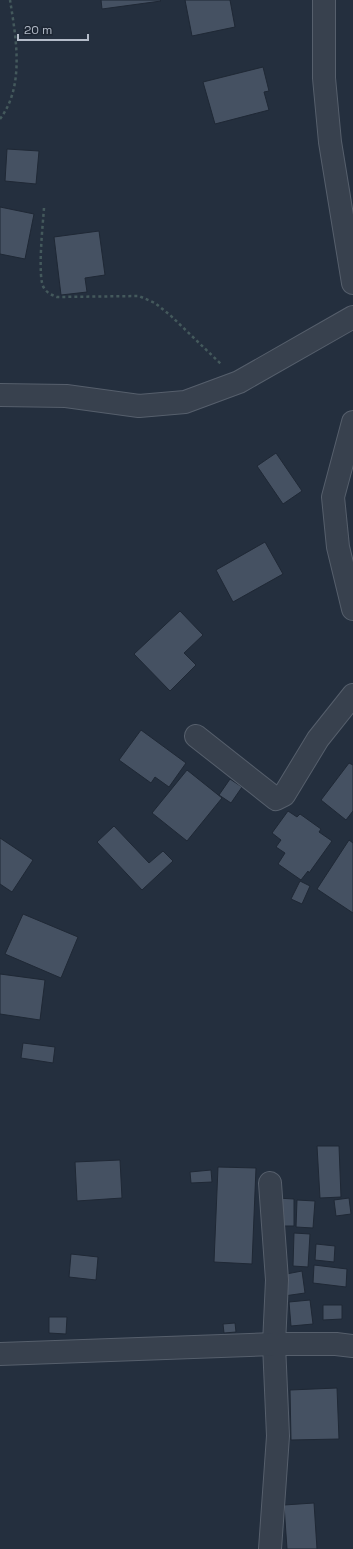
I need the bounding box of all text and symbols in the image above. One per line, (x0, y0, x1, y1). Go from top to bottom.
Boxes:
scale bar (18, 16, 88, 42)
text: 20 m (24, 22, 52, 38)

